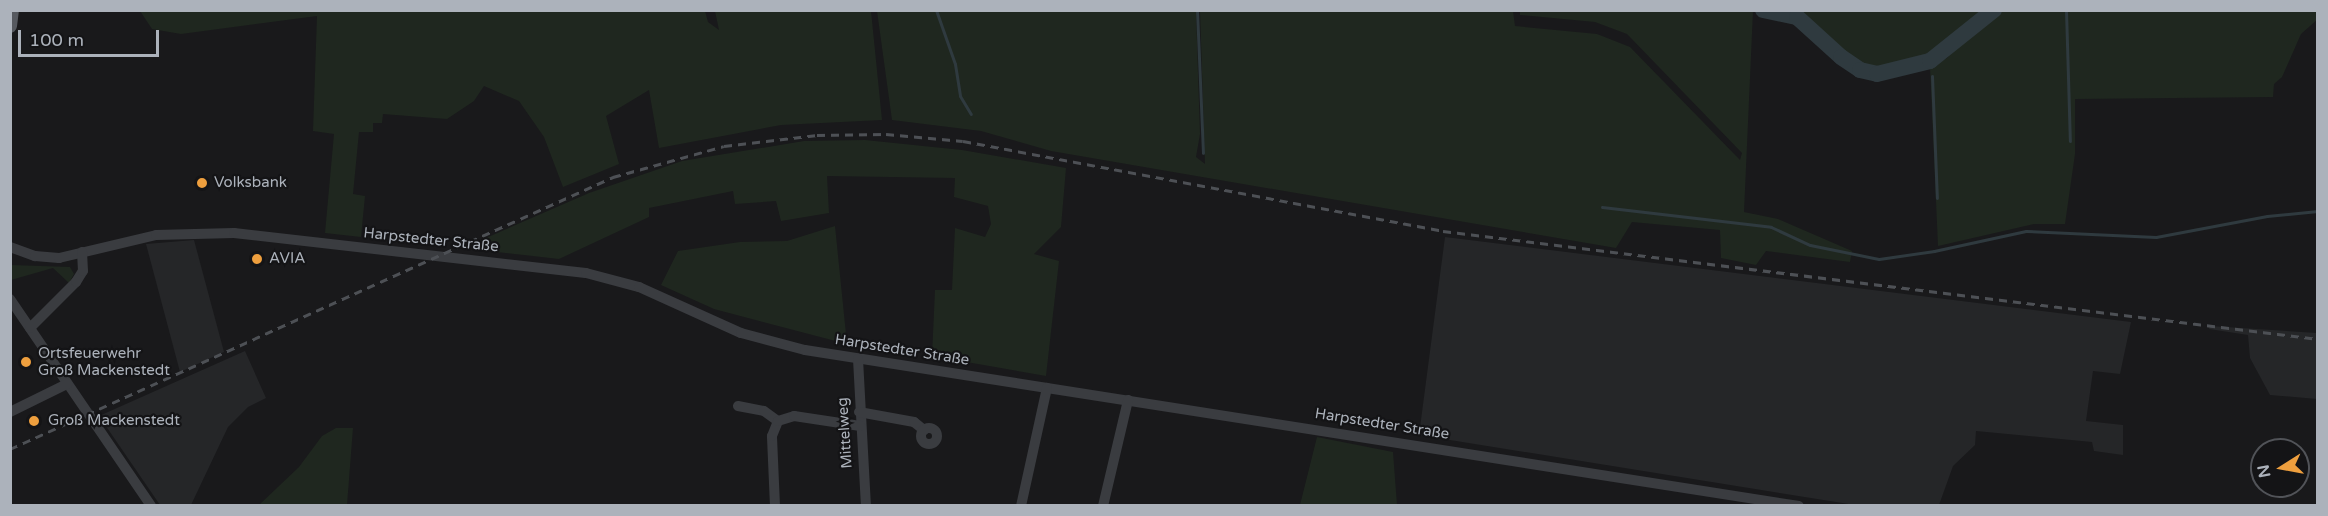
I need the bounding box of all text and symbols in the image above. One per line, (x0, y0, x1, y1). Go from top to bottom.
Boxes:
scale bar (21, 18, 162, 56)
text: 100 m (29, 29, 84, 51)
place label: Volksbank (214, 174, 287, 192)
marker: Volksbank (195, 176, 209, 190)
street label: Harpstedter Straße (362, 224, 500, 256)
place label: AVIA (269, 250, 305, 268)
marker: AVIA (250, 252, 264, 266)
street label: Harpstedter Straße (833, 330, 971, 370)
place label: Ortsfeuerwehr Groß Mackenstedt (38, 344, 170, 379)
marker: Ortsfeuerwehr Groß Mackenstedt (19, 355, 33, 369)
street label: Mittelweg (834, 397, 856, 469)
street label: Harpstedter Straße (1313, 404, 1451, 444)
marker: Groß Mackenstedt (25, 412, 43, 430)
place label: Groß Mackenstedt (48, 412, 180, 430)
north arrow (2250, 438, 2310, 498)
text: N (2253, 463, 2275, 479)

